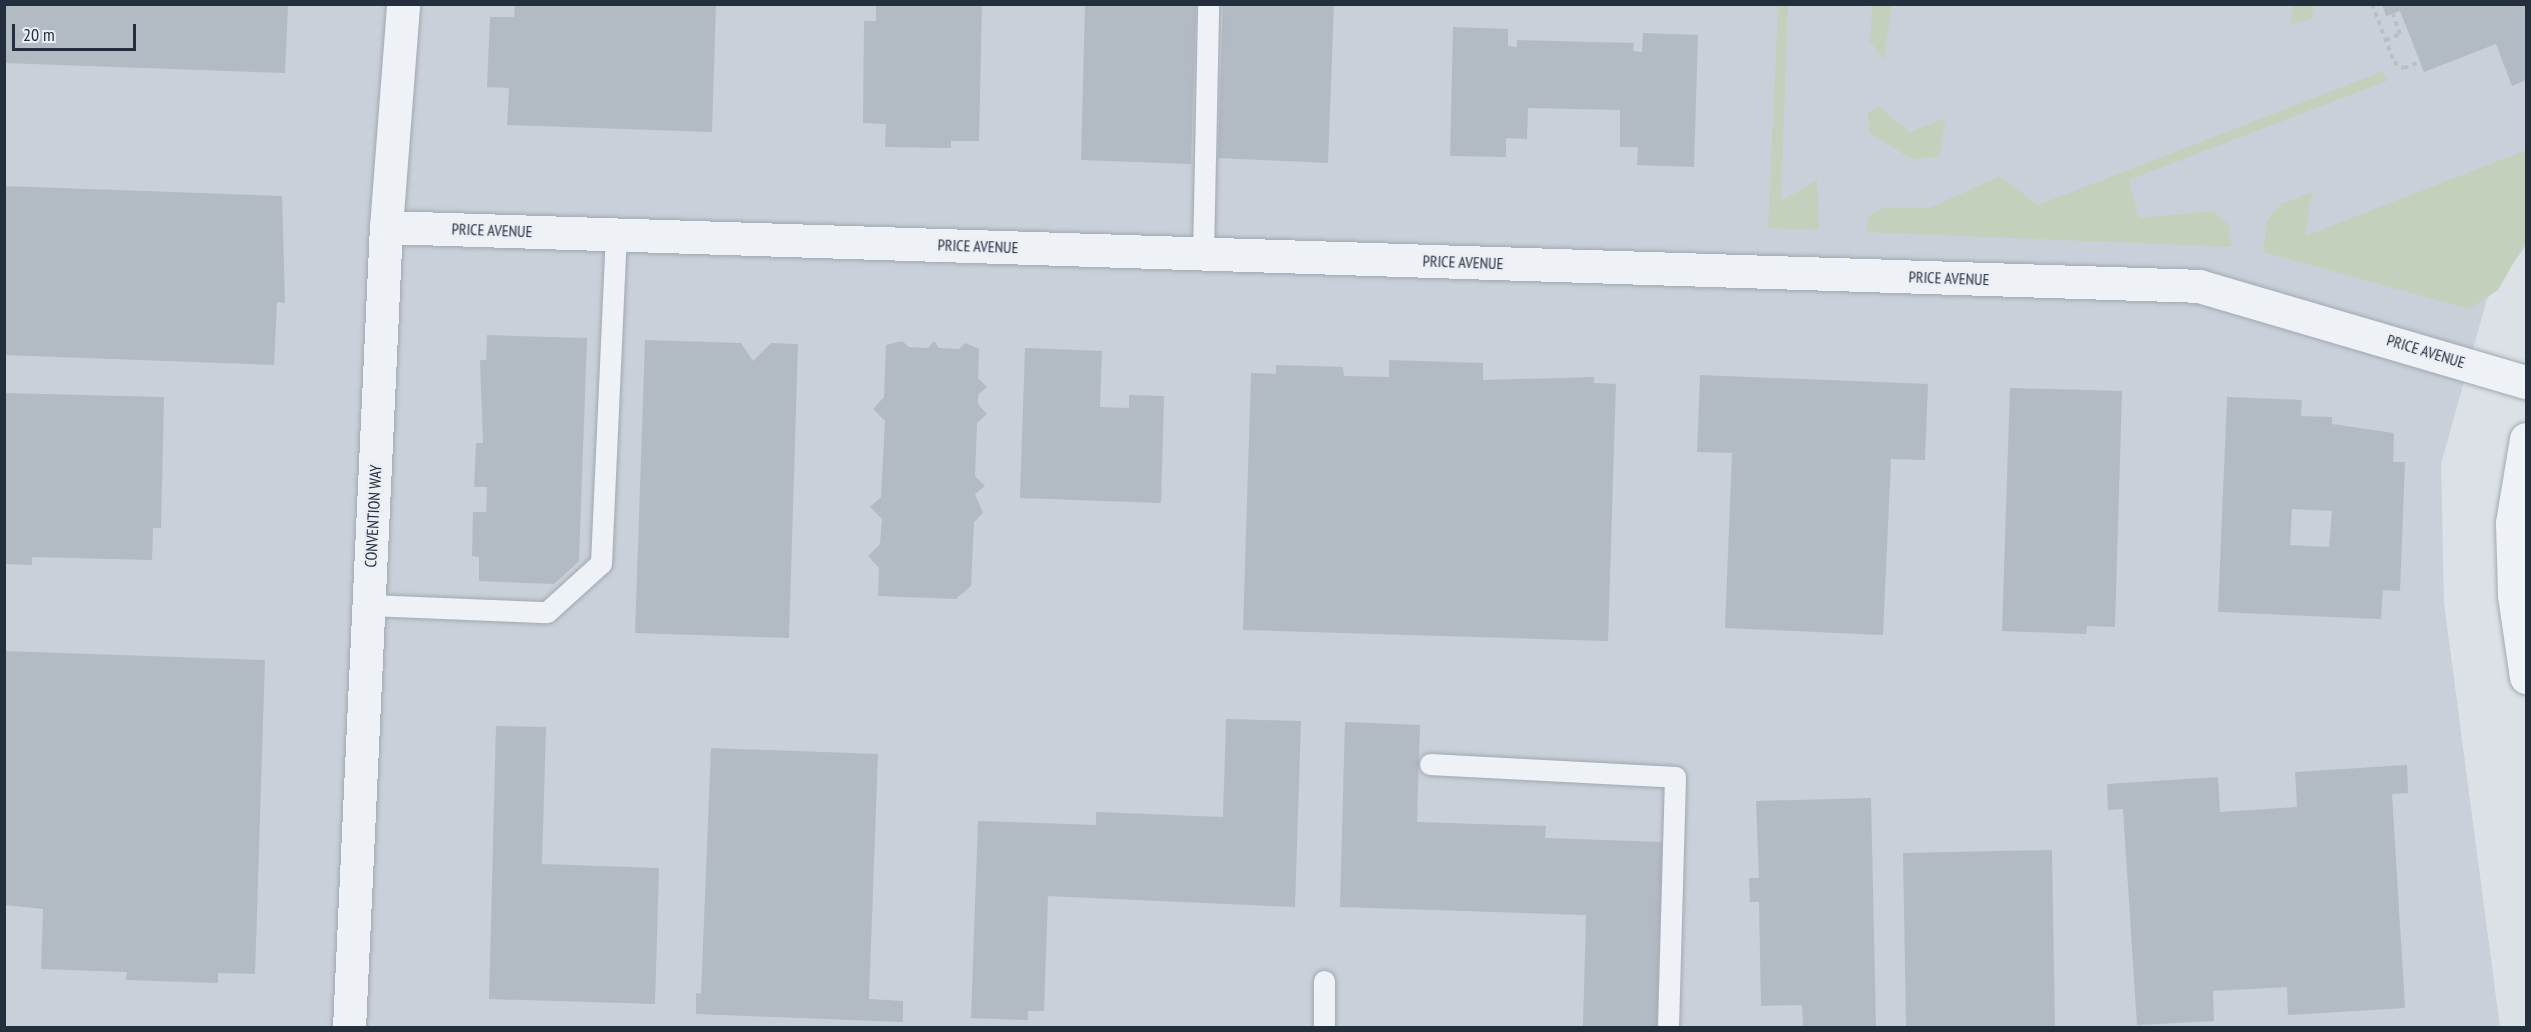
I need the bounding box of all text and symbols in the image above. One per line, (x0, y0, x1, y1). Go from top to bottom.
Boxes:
scale bar (15, 12, 140, 50)
text: 20 m (23, 23, 55, 46)
street label: PRICE AVENUE (451, 219, 533, 241)
street label: PRICE AVENUE (937, 235, 1019, 257)
street label: PRICE AVENUE (1422, 251, 1504, 273)
street label: PRICE AVENUE (1908, 267, 1990, 289)
street label: PRICE AVENUE (2384, 330, 2468, 372)
street label: CONVENTION WAY (361, 464, 385, 568)

